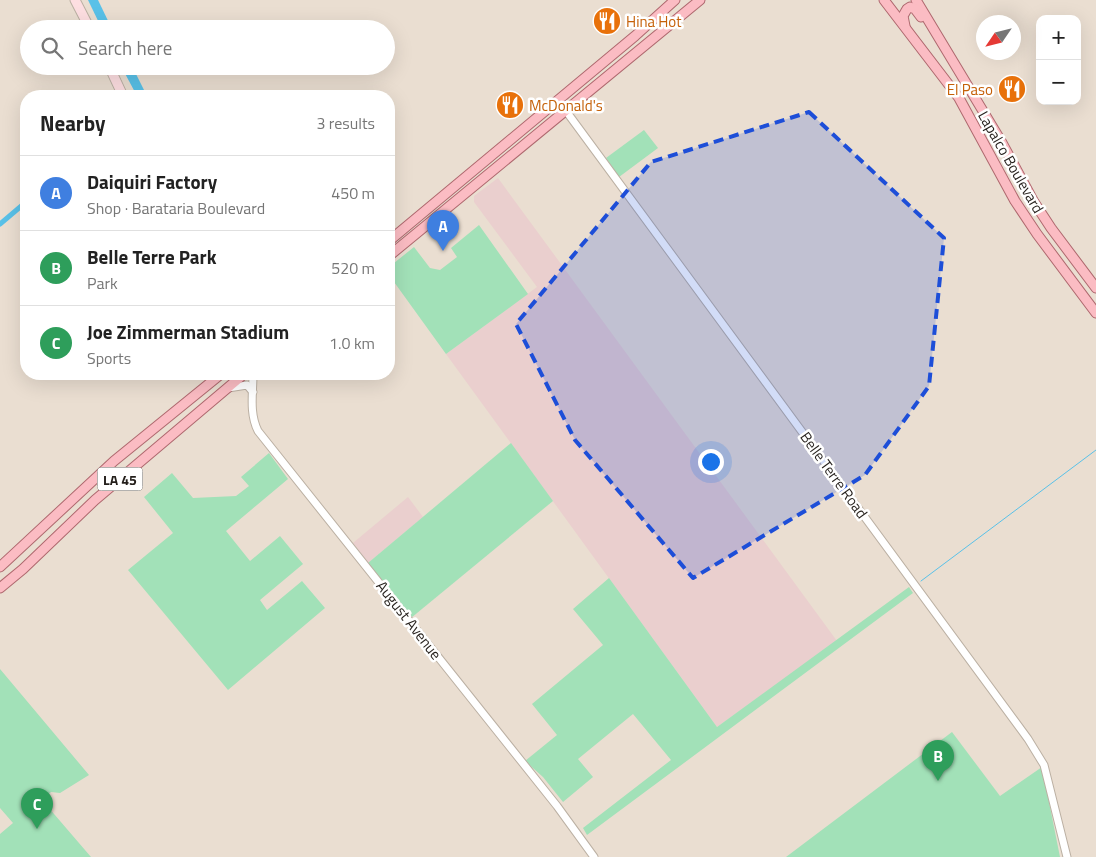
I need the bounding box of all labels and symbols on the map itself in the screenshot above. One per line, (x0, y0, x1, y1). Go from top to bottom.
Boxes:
restaurant icon: Hina Hot (592, 6, 622, 36)
place label: Hina Hot (626, 10, 682, 33)
north arrow (976, 15, 1021, 60)
restaurant icon: El Paso (997, 74, 1027, 104)
place label: El Paso (947, 78, 993, 101)
restaurant icon: McDonald's (495, 90, 525, 120)
place label: McDonald's (529, 94, 603, 117)
street label: Lapalco Boulevard (972, 107, 1050, 217)
pin: A (427, 210, 459, 251)
street label: Belle Terre Road (795, 427, 873, 523)
your location (698, 449, 724, 475)
road number: LA 45 (98, 468, 142, 490)
street label: August Avenue (371, 575, 447, 665)
pin: B (922, 740, 954, 781)
pin: C (21, 788, 53, 829)

